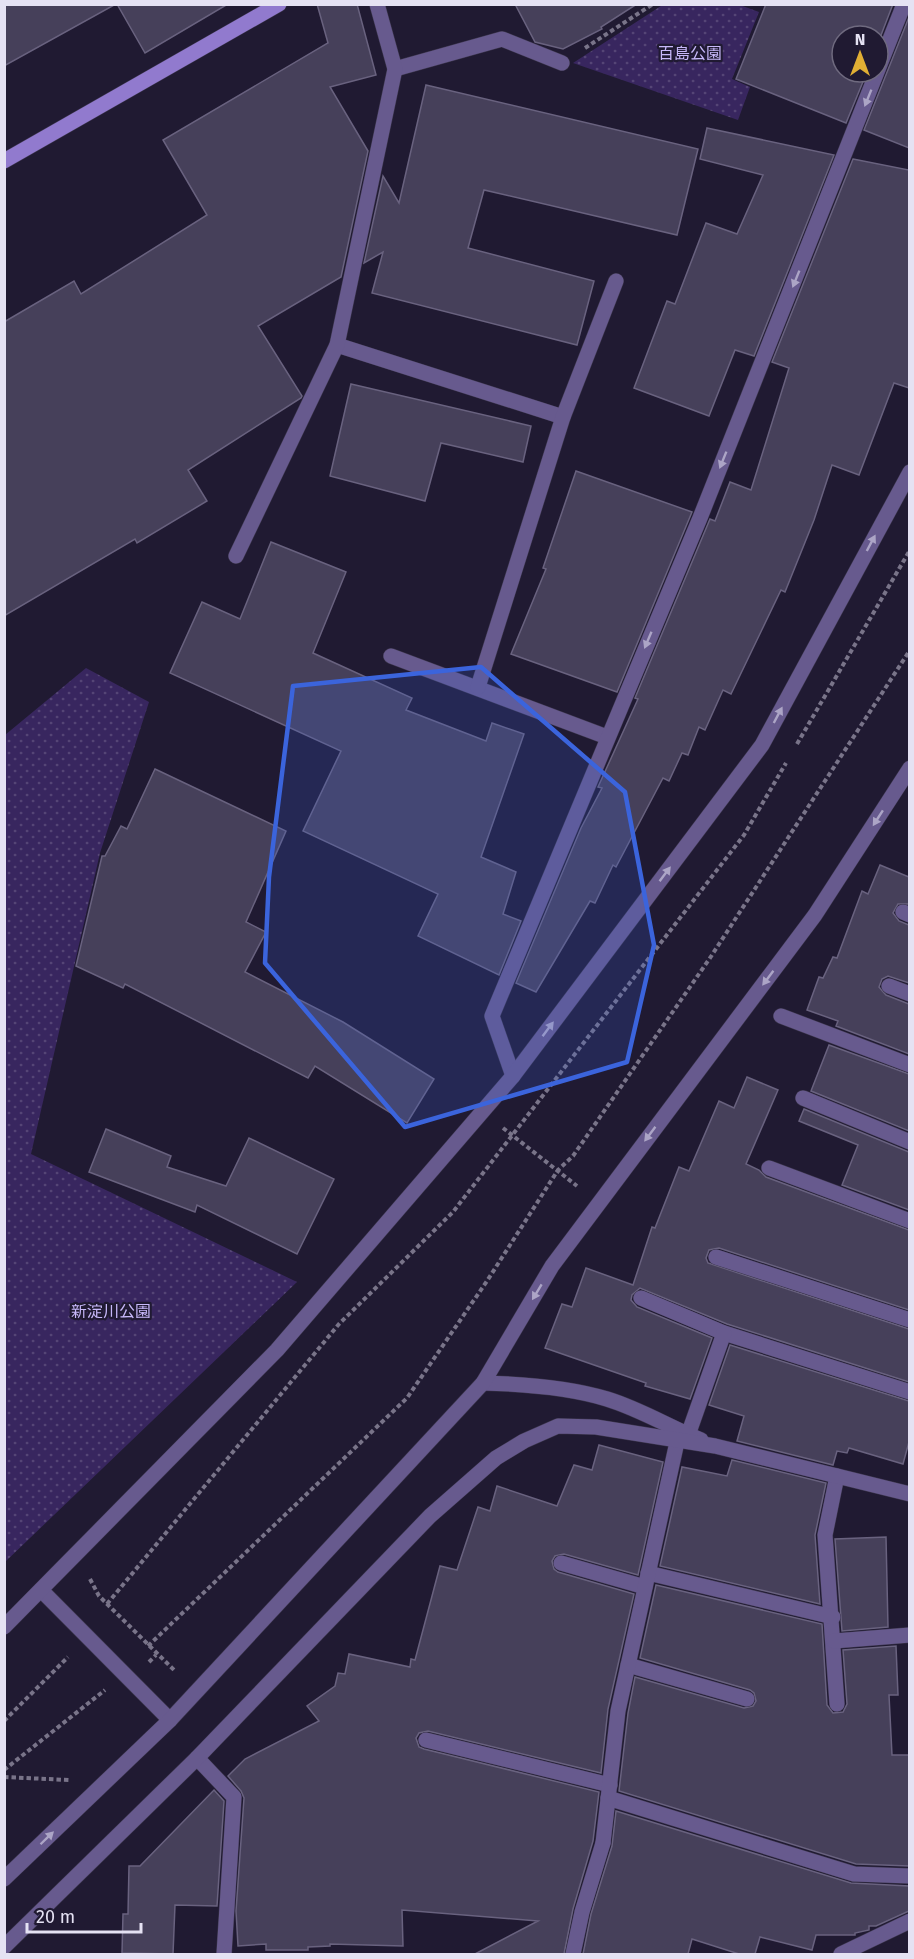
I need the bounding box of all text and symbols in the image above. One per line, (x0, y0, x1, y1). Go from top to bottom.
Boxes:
north arrow (830, 24, 890, 84)
text: N (855, 30, 865, 49)
park label: 百島公園 (658, 44, 722, 63)
one-way arrow (863, 89, 872, 107)
one-way arrow (791, 271, 801, 289)
one-way arrow (718, 452, 728, 470)
one-way arrow (866, 535, 876, 552)
one-way arrow (643, 632, 653, 650)
one-way arrow (773, 706, 783, 723)
one-way arrow (873, 809, 884, 826)
one-way arrow (659, 866, 671, 882)
one-way arrow (761, 970, 774, 986)
one-way arrow (541, 1022, 553, 1037)
one-way arrow (645, 1126, 657, 1141)
one-way arrow (531, 1284, 542, 1300)
park label: 新淀川公園 (71, 1302, 151, 1321)
one-way arrow (39, 1831, 54, 1845)
scale bar (27, 1896, 141, 1934)
text: 20 m (36, 1906, 75, 1928)

